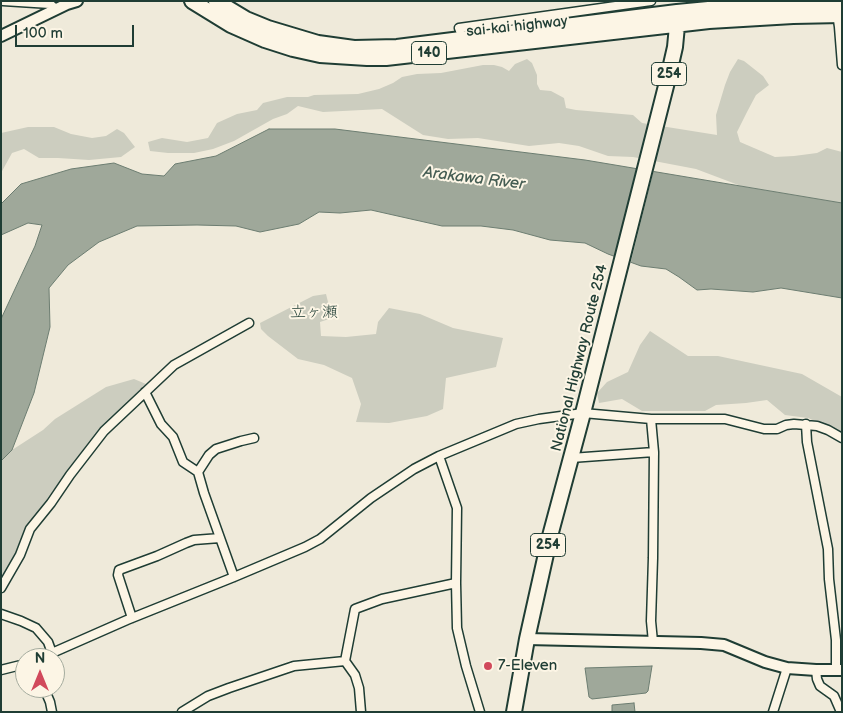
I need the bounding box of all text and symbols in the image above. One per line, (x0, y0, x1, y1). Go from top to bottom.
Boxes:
street label: sai-kai highway (465, 13, 569, 41)
scale bar (18, 15, 136, 47)
text: 100 m (23, 24, 63, 43)
road number: 140 (412, 42, 446, 64)
road number: 254 (652, 62, 686, 86)
water label: Arakawa River (422, 163, 526, 195)
street label: National Highway Route 254 (548, 262, 612, 454)
district label: 立ヶ瀬 (290, 303, 338, 323)
road number: 254 (530, 534, 566, 556)
north arrow (15, 648, 65, 698)
text: N (35, 650, 45, 667)
place label: 7-Eleven (498, 657, 557, 675)
marker: 7-Eleven (482, 660, 494, 672)

